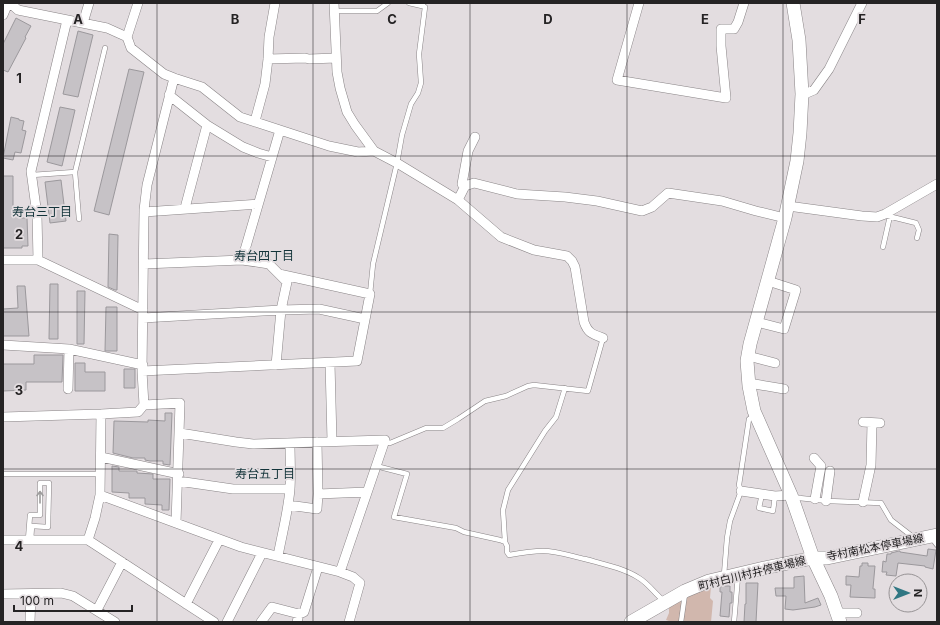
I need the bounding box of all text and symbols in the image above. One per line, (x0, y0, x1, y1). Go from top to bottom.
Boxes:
text: A (73, 11, 83, 27)
text: B (231, 11, 240, 27)
text: C (387, 11, 397, 27)
text: D (543, 11, 553, 27)
text: E (701, 11, 709, 27)
text: F (858, 11, 866, 27)
text: 1 (16, 70, 22, 86)
district label: 寿台三丁目 (12, 204, 72, 219)
text: 2 (15, 226, 23, 242)
district label: 寿台四丁目 (234, 248, 294, 263)
text: 3 (15, 382, 23, 398)
district label: 寿台五丁目 (235, 466, 295, 481)
one-way arrow (36, 491, 44, 504)
street label: 寺村南松本停車場線 (825, 531, 925, 563)
text: 4 (15, 538, 24, 554)
street label: 町村白川村井停車場線 (697, 553, 807, 593)
north arrow (888, 573, 928, 613)
scale bar (14, 587, 132, 613)
text: N (911, 589, 925, 597)
text: 100 m (20, 593, 54, 608)

